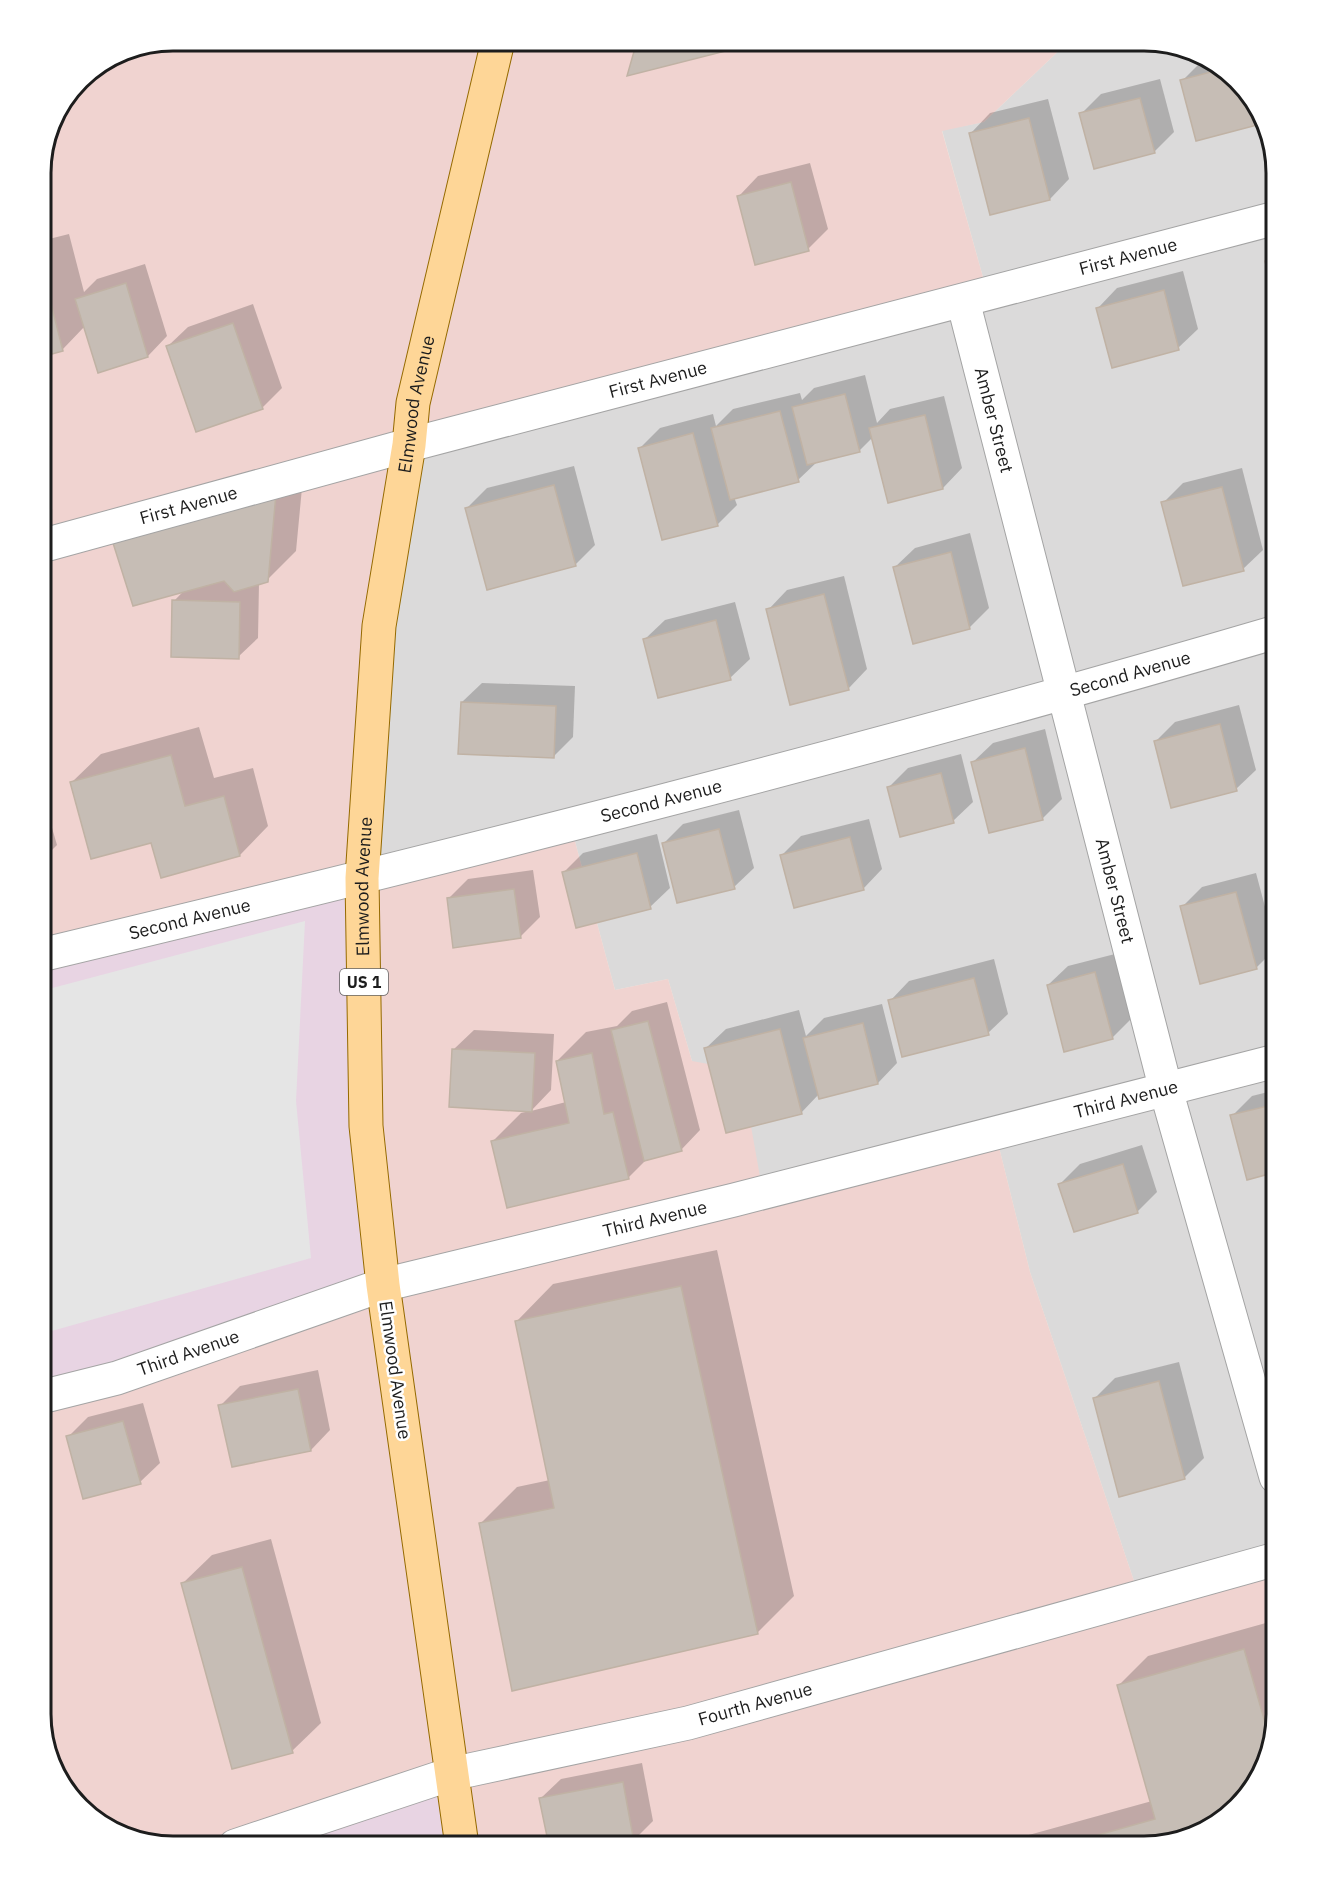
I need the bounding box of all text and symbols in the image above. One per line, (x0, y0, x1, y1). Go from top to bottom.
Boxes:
street label: First Avenue (1076, 232, 1180, 280)
street label: Elmwood Avenue (393, 333, 440, 475)
street label: First Avenue (606, 355, 710, 403)
street label: Amber Street (970, 365, 1019, 475)
street label: First Avenue (137, 481, 240, 529)
street label: Second Avenue (1067, 645, 1193, 702)
street label: Second Avenue (598, 774, 724, 827)
street label: Elmwood Avenue (350, 816, 377, 957)
street label: Amber Street (1091, 836, 1140, 946)
street label: Second Avenue (126, 893, 253, 945)
road number: US 1 (340, 969, 388, 995)
street label: Third Avenue (1072, 1075, 1180, 1123)
street label: Third Avenue (600, 1195, 709, 1242)
street label: Elmwood Avenue (374, 1299, 417, 1441)
street label: Third Avenue (134, 1324, 242, 1381)
street label: Fourth Avenue (695, 1677, 815, 1731)

